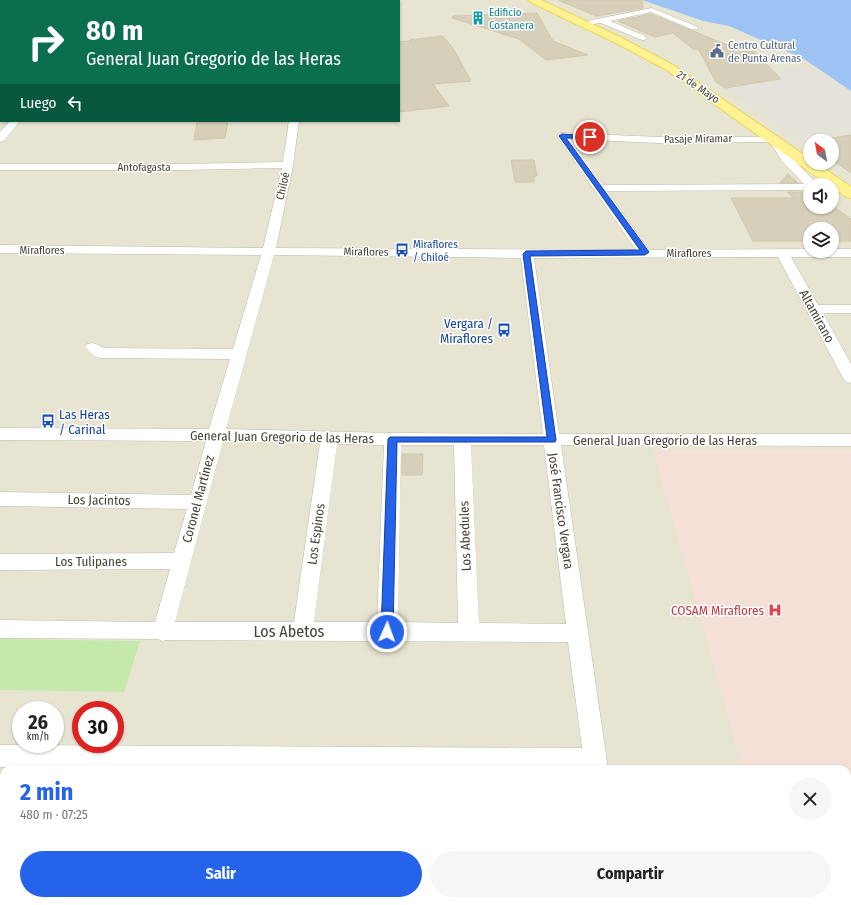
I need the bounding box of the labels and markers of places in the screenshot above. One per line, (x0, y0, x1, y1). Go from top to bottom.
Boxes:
place label: Edificio Costanera (489, 6, 534, 32)
building icon: Edificio Costanera (470, 10, 486, 26)
place label: Centro Cultural de Punta Arenas (728, 39, 801, 65)
public building icon: Centro Cultural de Punta Arenas (709, 43, 725, 59)
pin (573, 120, 607, 154)
place label: Miraflores / Chiloé (413, 238, 458, 264)
bus stop icon: Miraflores / Chiloé (394, 242, 410, 258)
place label: Vergara / Miraflores (440, 316, 493, 346)
bus stop icon: Vergara / Miraflores (496, 322, 512, 338)
place label: Las Heras / Carinal (59, 407, 110, 437)
bus stop icon: Las Heras / Carinal (40, 413, 56, 429)
hospital icon: COSAM Miraflores (767, 602, 783, 618)
place label: COSAM Miraflores (671, 603, 764, 618)

